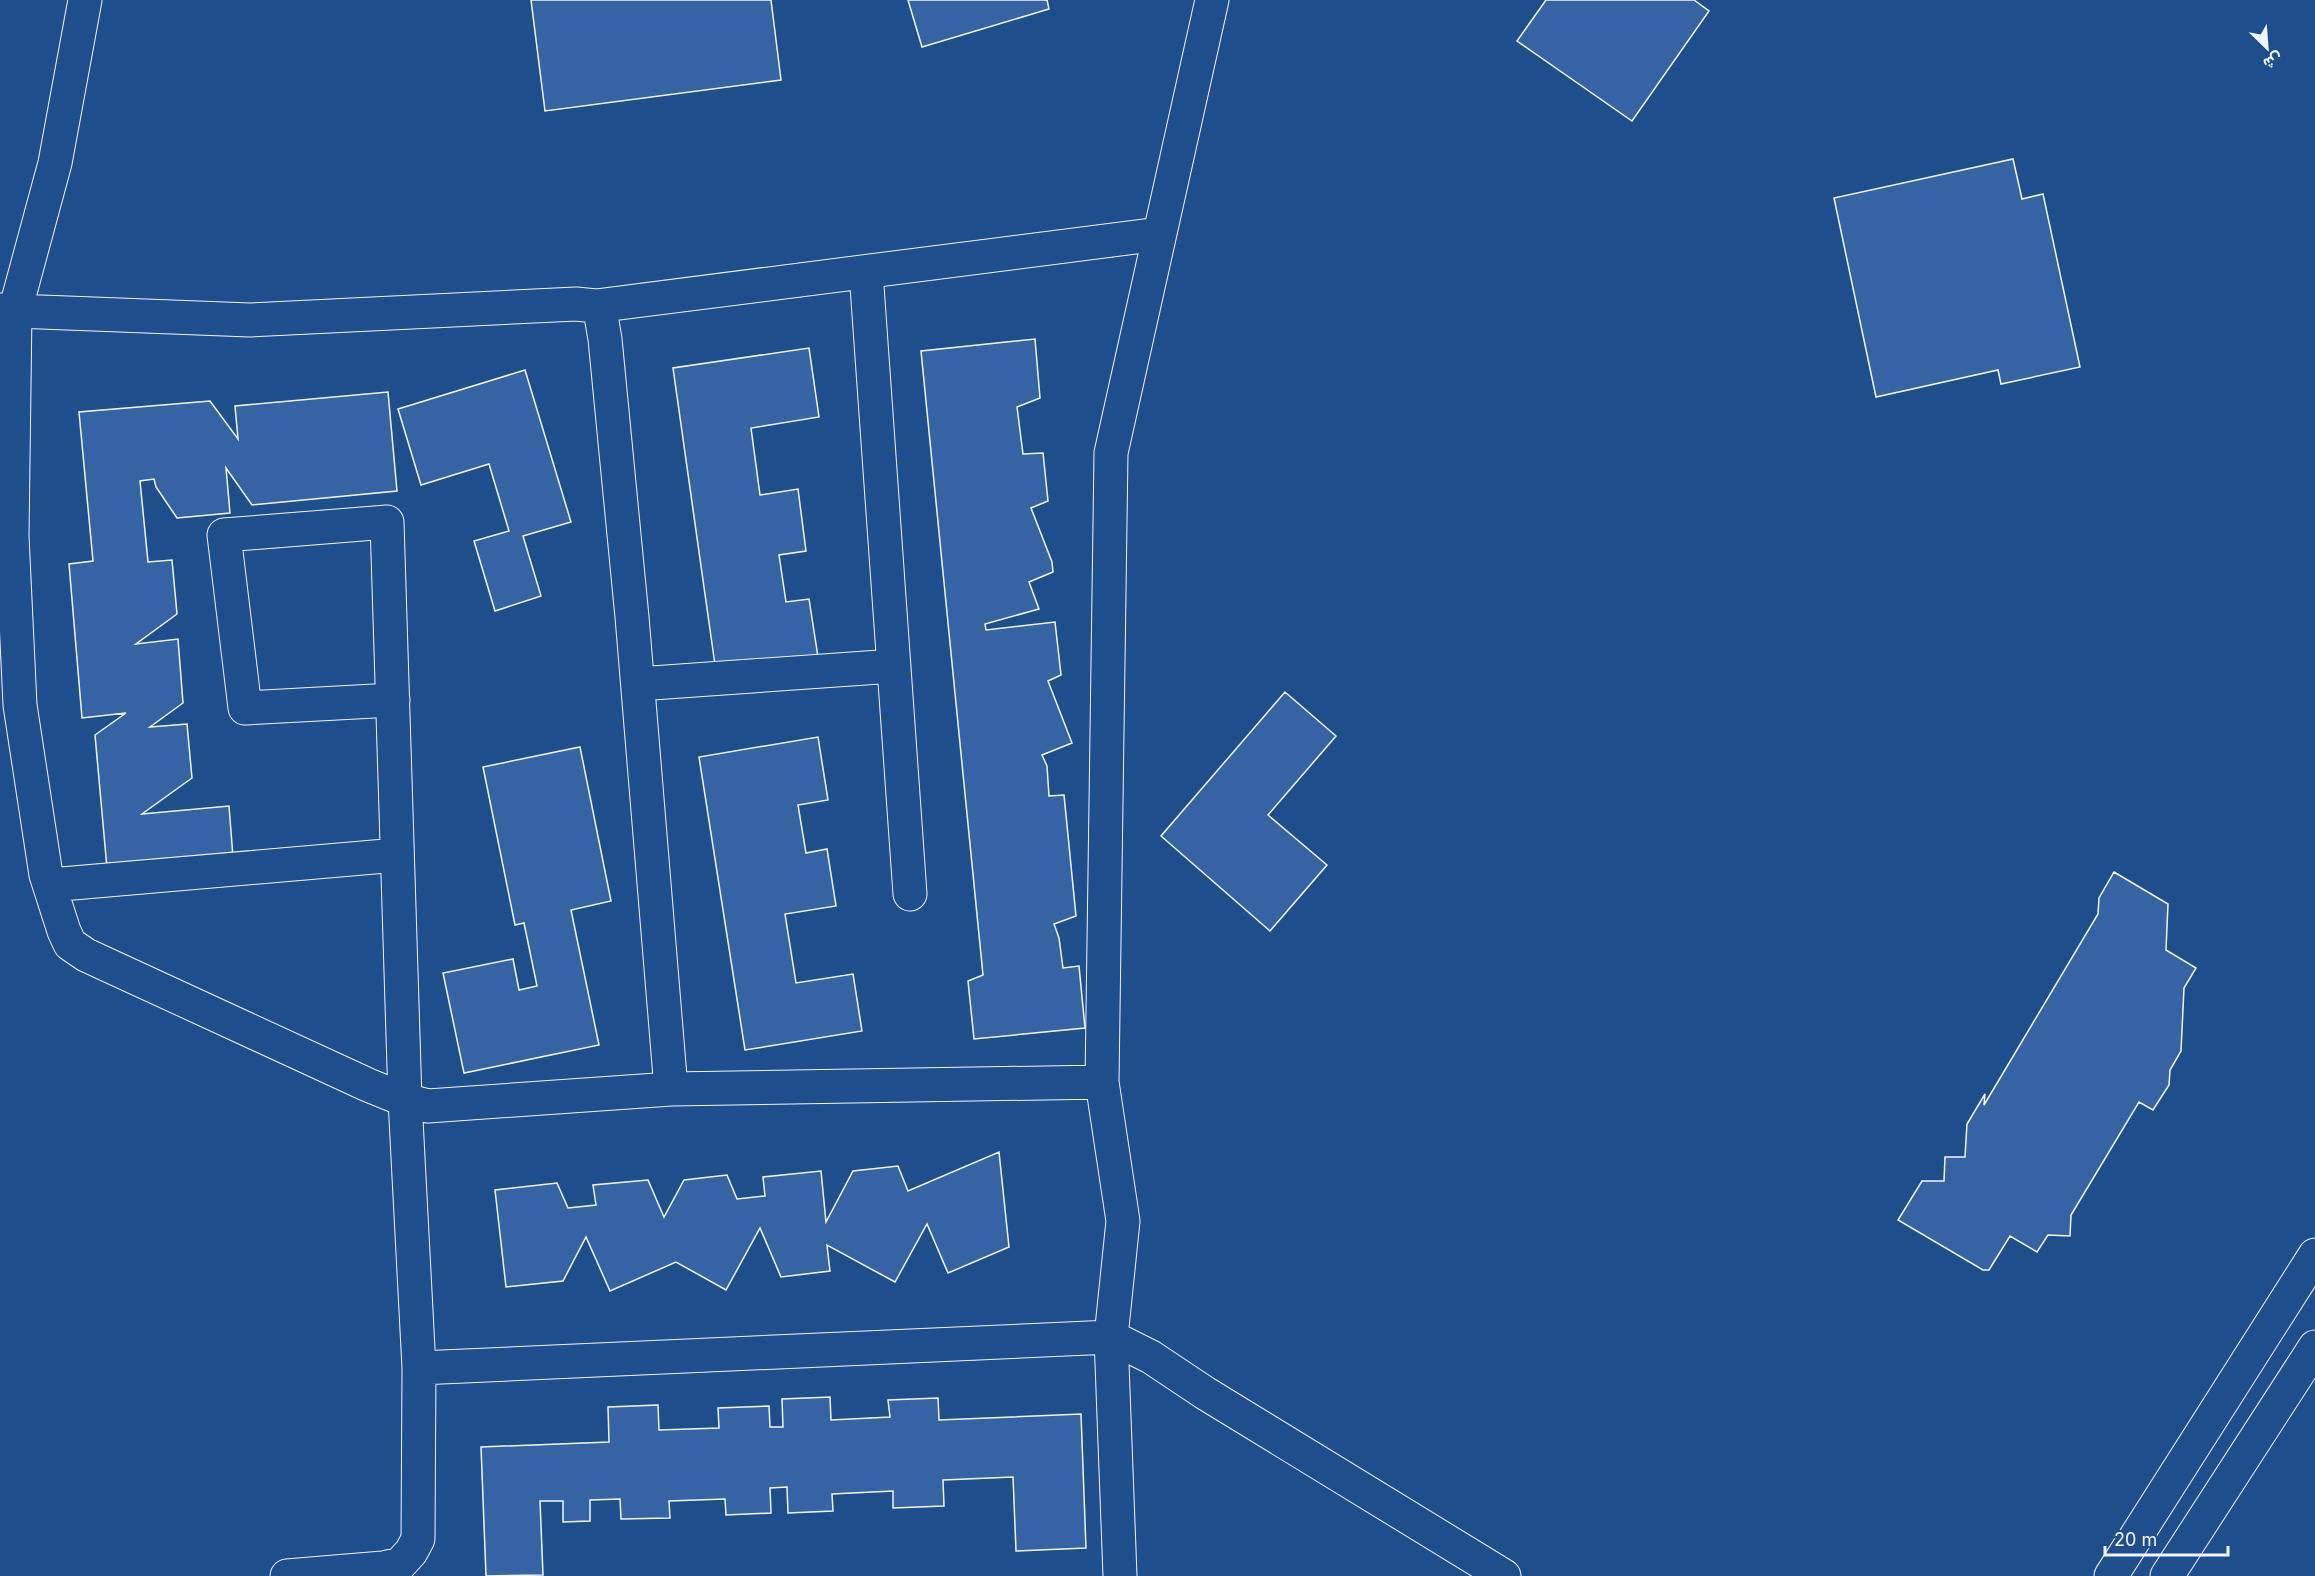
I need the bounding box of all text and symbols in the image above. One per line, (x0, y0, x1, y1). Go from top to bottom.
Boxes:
north arrow (2237, 18, 2297, 78)
text: ش (2260, 48, 2286, 75)
scale bar (2105, 1519, 2228, 1557)
text: 20 m (2114, 1529, 2157, 1550)

